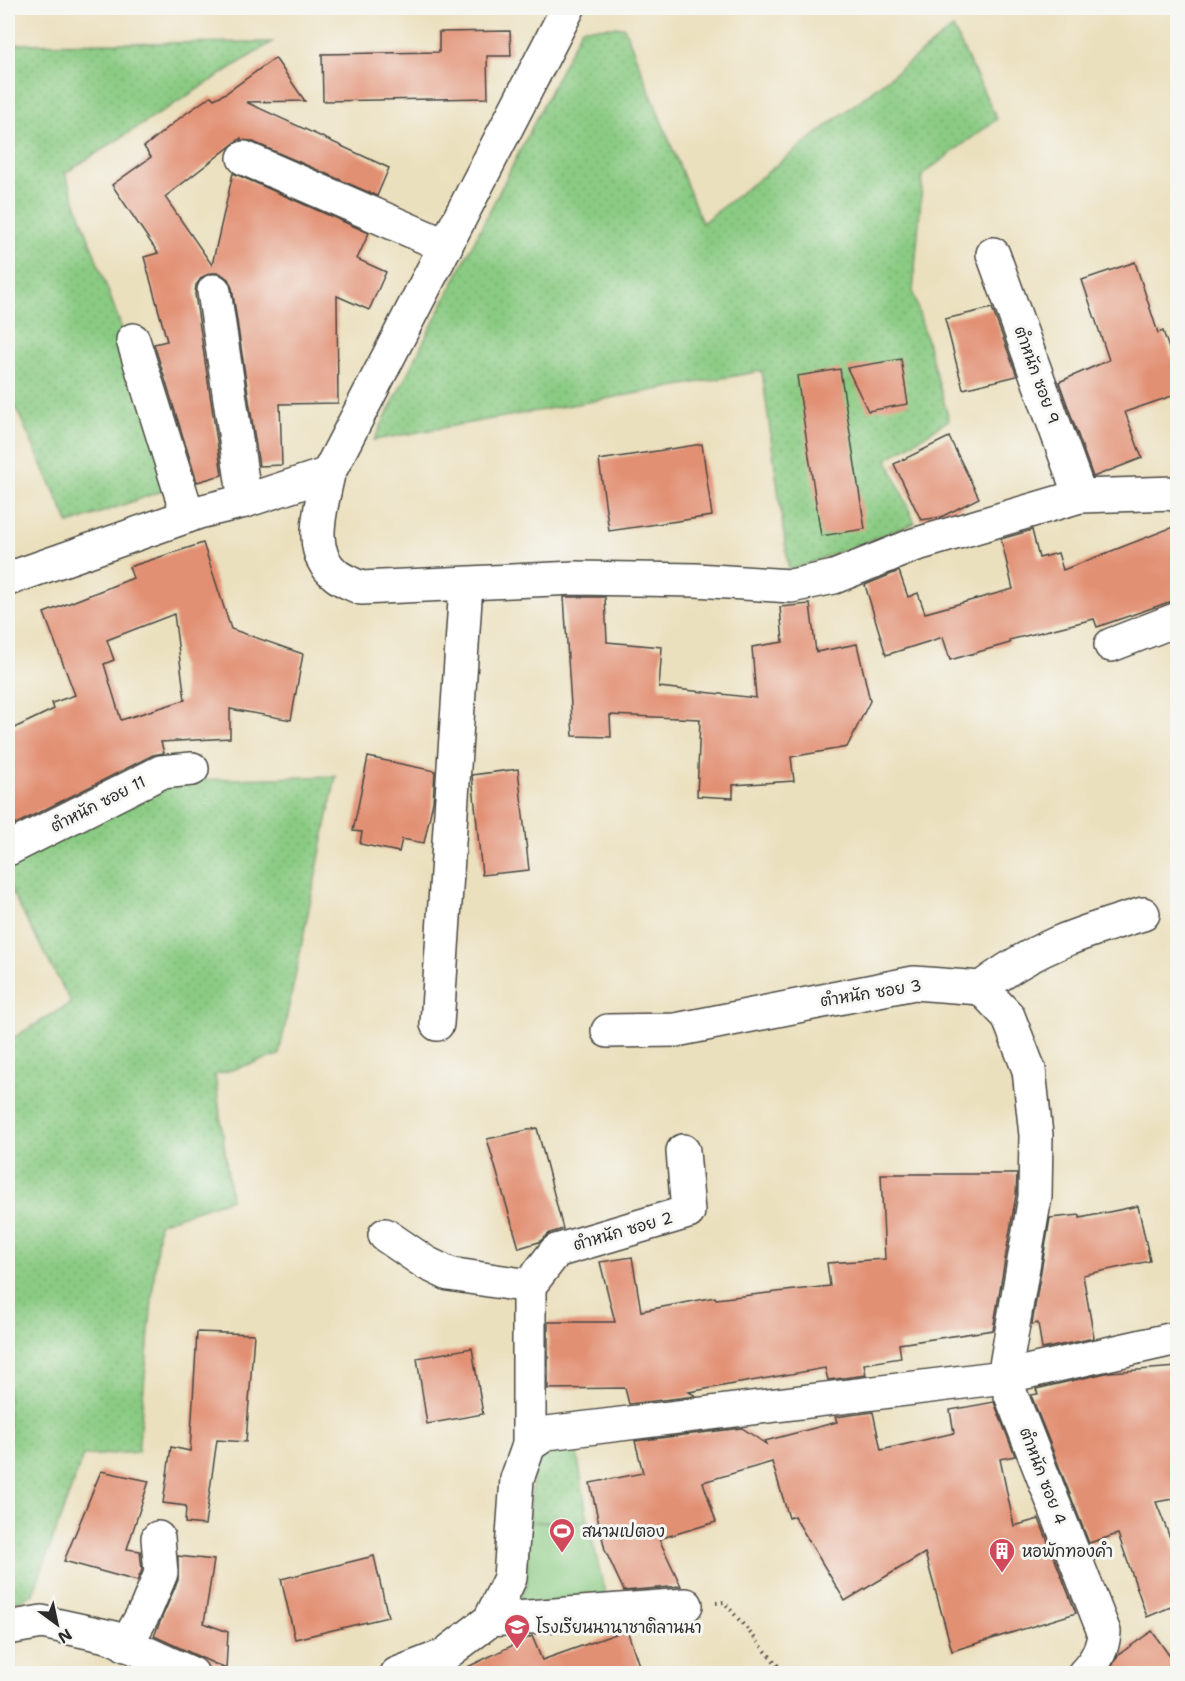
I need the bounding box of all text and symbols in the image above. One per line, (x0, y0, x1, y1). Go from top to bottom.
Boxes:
street label: ตำหนัก ซอย 9 (1010, 323, 1064, 427)
street label: ตำหนัก ซอย 11 (47, 771, 149, 837)
street label: ตำหนัก ซอย 3 (819, 975, 923, 1011)
street label: ตำหนัก ซอย 2 (571, 1207, 675, 1255)
street label: ตำหนัก ซอย 4 (1015, 1424, 1071, 1528)
sports icon: สนามเปตอง (547, 1516, 577, 1554)
place label: สนามเปตอง (582, 1521, 665, 1542)
building icon: หอพักทองคำ (987, 1536, 1017, 1574)
place label: หอพักทองคำ (1022, 1541, 1113, 1562)
north arrow (27, 1594, 87, 1654)
school or university icon: โรงเรียนนานาชาติลานนา (502, 1612, 532, 1650)
place label: โรงเรียนนานาชาติลานนา (536, 1616, 702, 1638)
text: N (54, 1624, 76, 1648)

